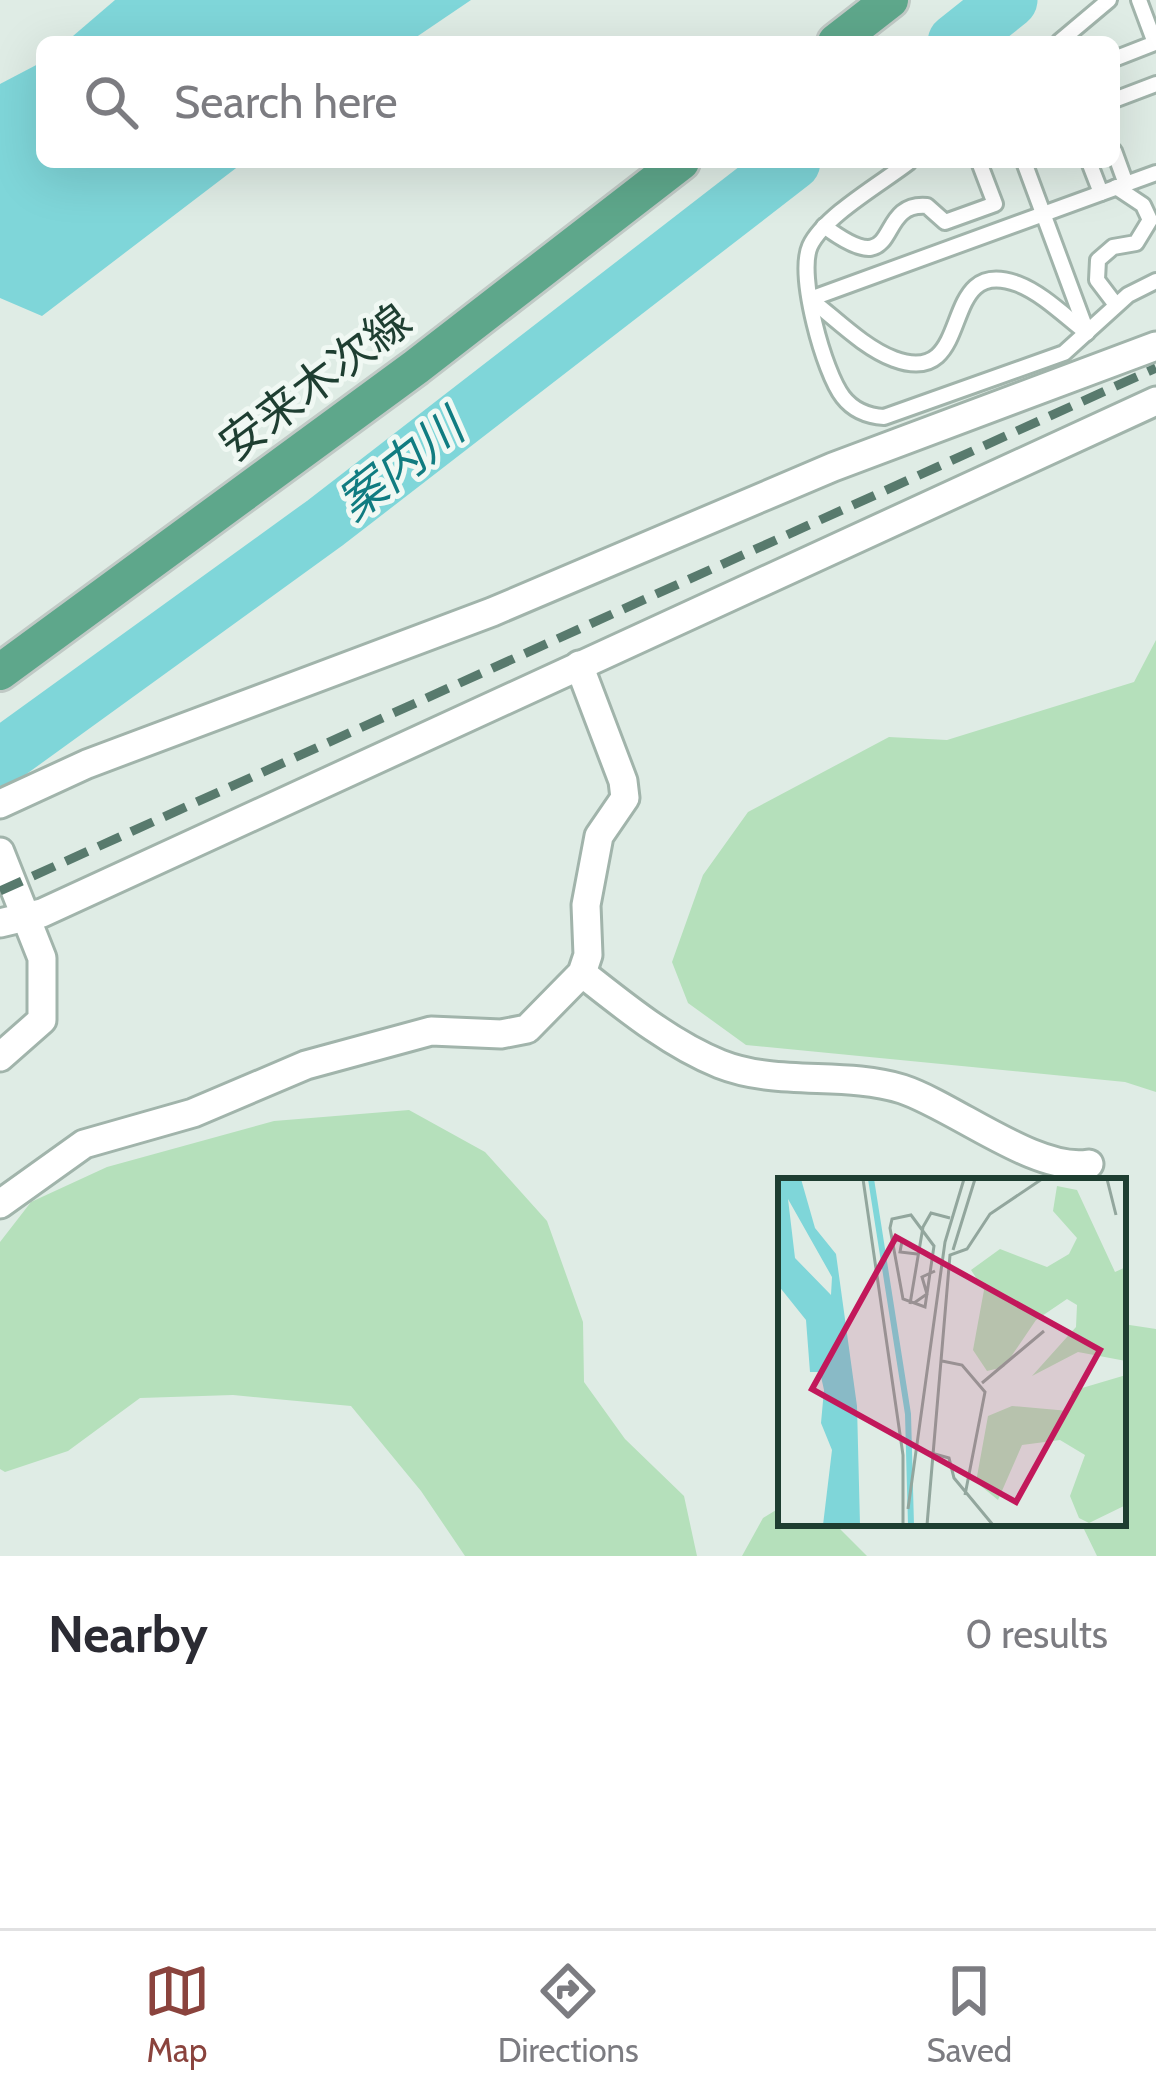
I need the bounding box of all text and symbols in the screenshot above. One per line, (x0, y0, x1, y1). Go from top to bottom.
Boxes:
search box (36, 36, 1120, 168)
icon: search (78, 69, 144, 135)
text: Search here (174, 75, 398, 129)
street label: 安来木次線 (209, 293, 421, 471)
water label: 案内川 (325, 395, 479, 532)
inset map (778, 1178, 1126, 1526)
text: Nearby (48, 1603, 208, 1665)
text: 0 results (965, 1610, 1108, 1658)
tab: Map (144, 1958, 210, 2070)
tab: Directions (498, 1958, 639, 2070)
tab: Saved (926, 1958, 1012, 2070)

